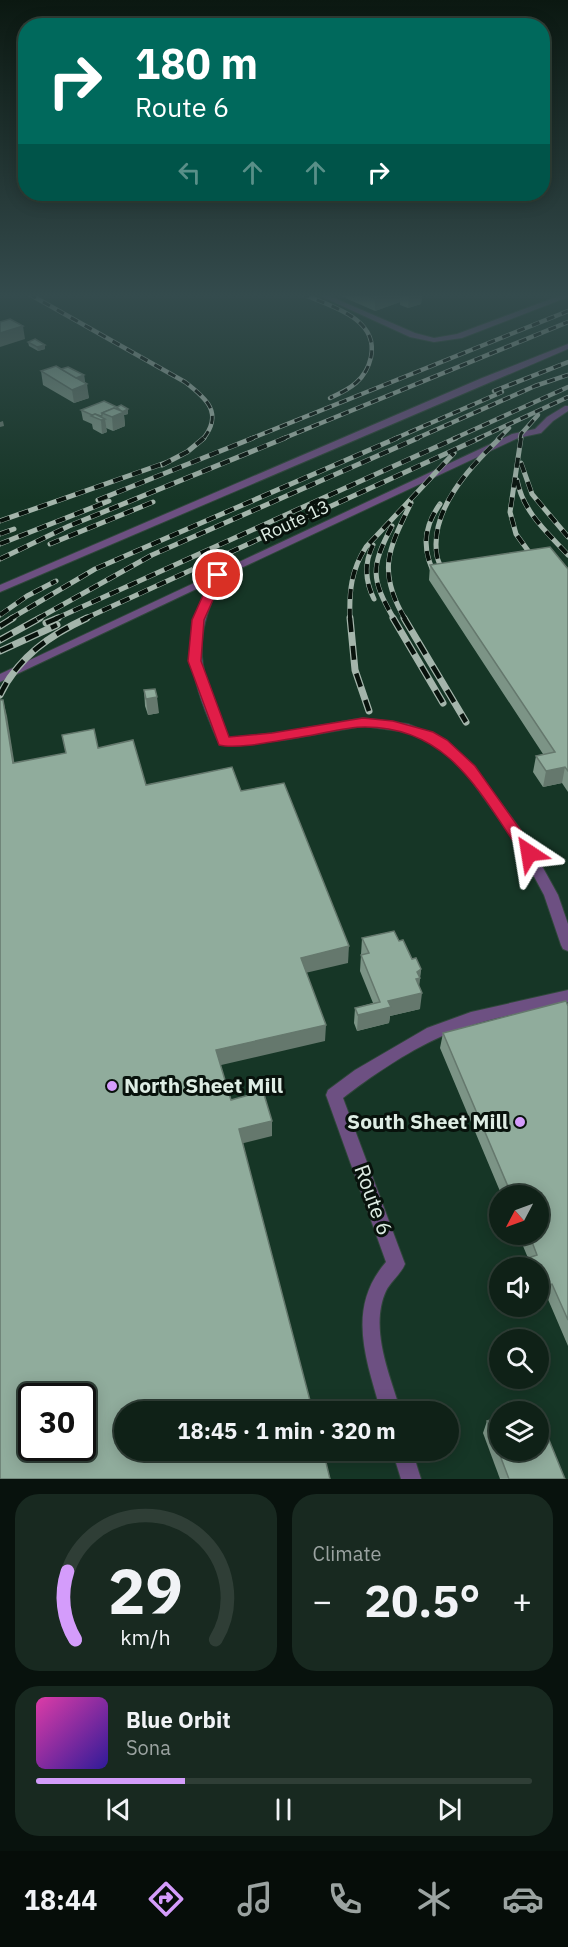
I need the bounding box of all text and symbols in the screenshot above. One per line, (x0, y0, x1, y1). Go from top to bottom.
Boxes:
text: 180 m (135, 36, 258, 91)
icon: right (36, 42, 114, 120)
text: Route 6 (135, 89, 229, 124)
icon: left (173, 156, 206, 189)
icon: ahead (236, 156, 269, 189)
icon: ahead (299, 156, 332, 189)
icon: right (362, 156, 395, 189)
street label: Route 13 (257, 495, 333, 547)
pin (192, 549, 243, 600)
icon: arrive (201, 558, 234, 591)
position arrow (497, 821, 561, 885)
place label: North Sheet Mill (124, 1071, 283, 1099)
marker: North Sheet Mill (105, 1079, 119, 1093)
place label: South Sheet Mill (347, 1107, 508, 1135)
marker: South Sheet Mill (513, 1115, 527, 1129)
street label: Route 6 (348, 1160, 400, 1239)
north arrow (489, 1185, 549, 1245)
map controls (489, 1185, 549, 1461)
button: sound (489, 1257, 549, 1317)
button: search (489, 1329, 549, 1389)
speed limit sign: 30 (18, 1383, 96, 1461)
button: layers (489, 1401, 549, 1461)
text: 18:45 · 1 min · 320 m (177, 1416, 396, 1445)
text: Climate (313, 1540, 381, 1567)
text: 29 (108, 1550, 183, 1631)
text: 20.5° (364, 1571, 480, 1629)
text: − (313, 1579, 332, 1622)
text: + (512, 1579, 532, 1622)
text: km/h (121, 1623, 171, 1651)
text: Blue Orbit (126, 1705, 231, 1734)
text: Sona (126, 1734, 171, 1761)
icon: previous (102, 1793, 135, 1826)
icon: pause (267, 1793, 300, 1826)
icon: next (433, 1793, 466, 1826)
icon: directions (145, 1878, 187, 1920)
icon: music (234, 1878, 276, 1920)
icon: phone (324, 1878, 366, 1920)
icon: climate (413, 1878, 455, 1920)
icon: car (502, 1878, 544, 1920)
text: 18:44 (24, 1882, 97, 1917)

